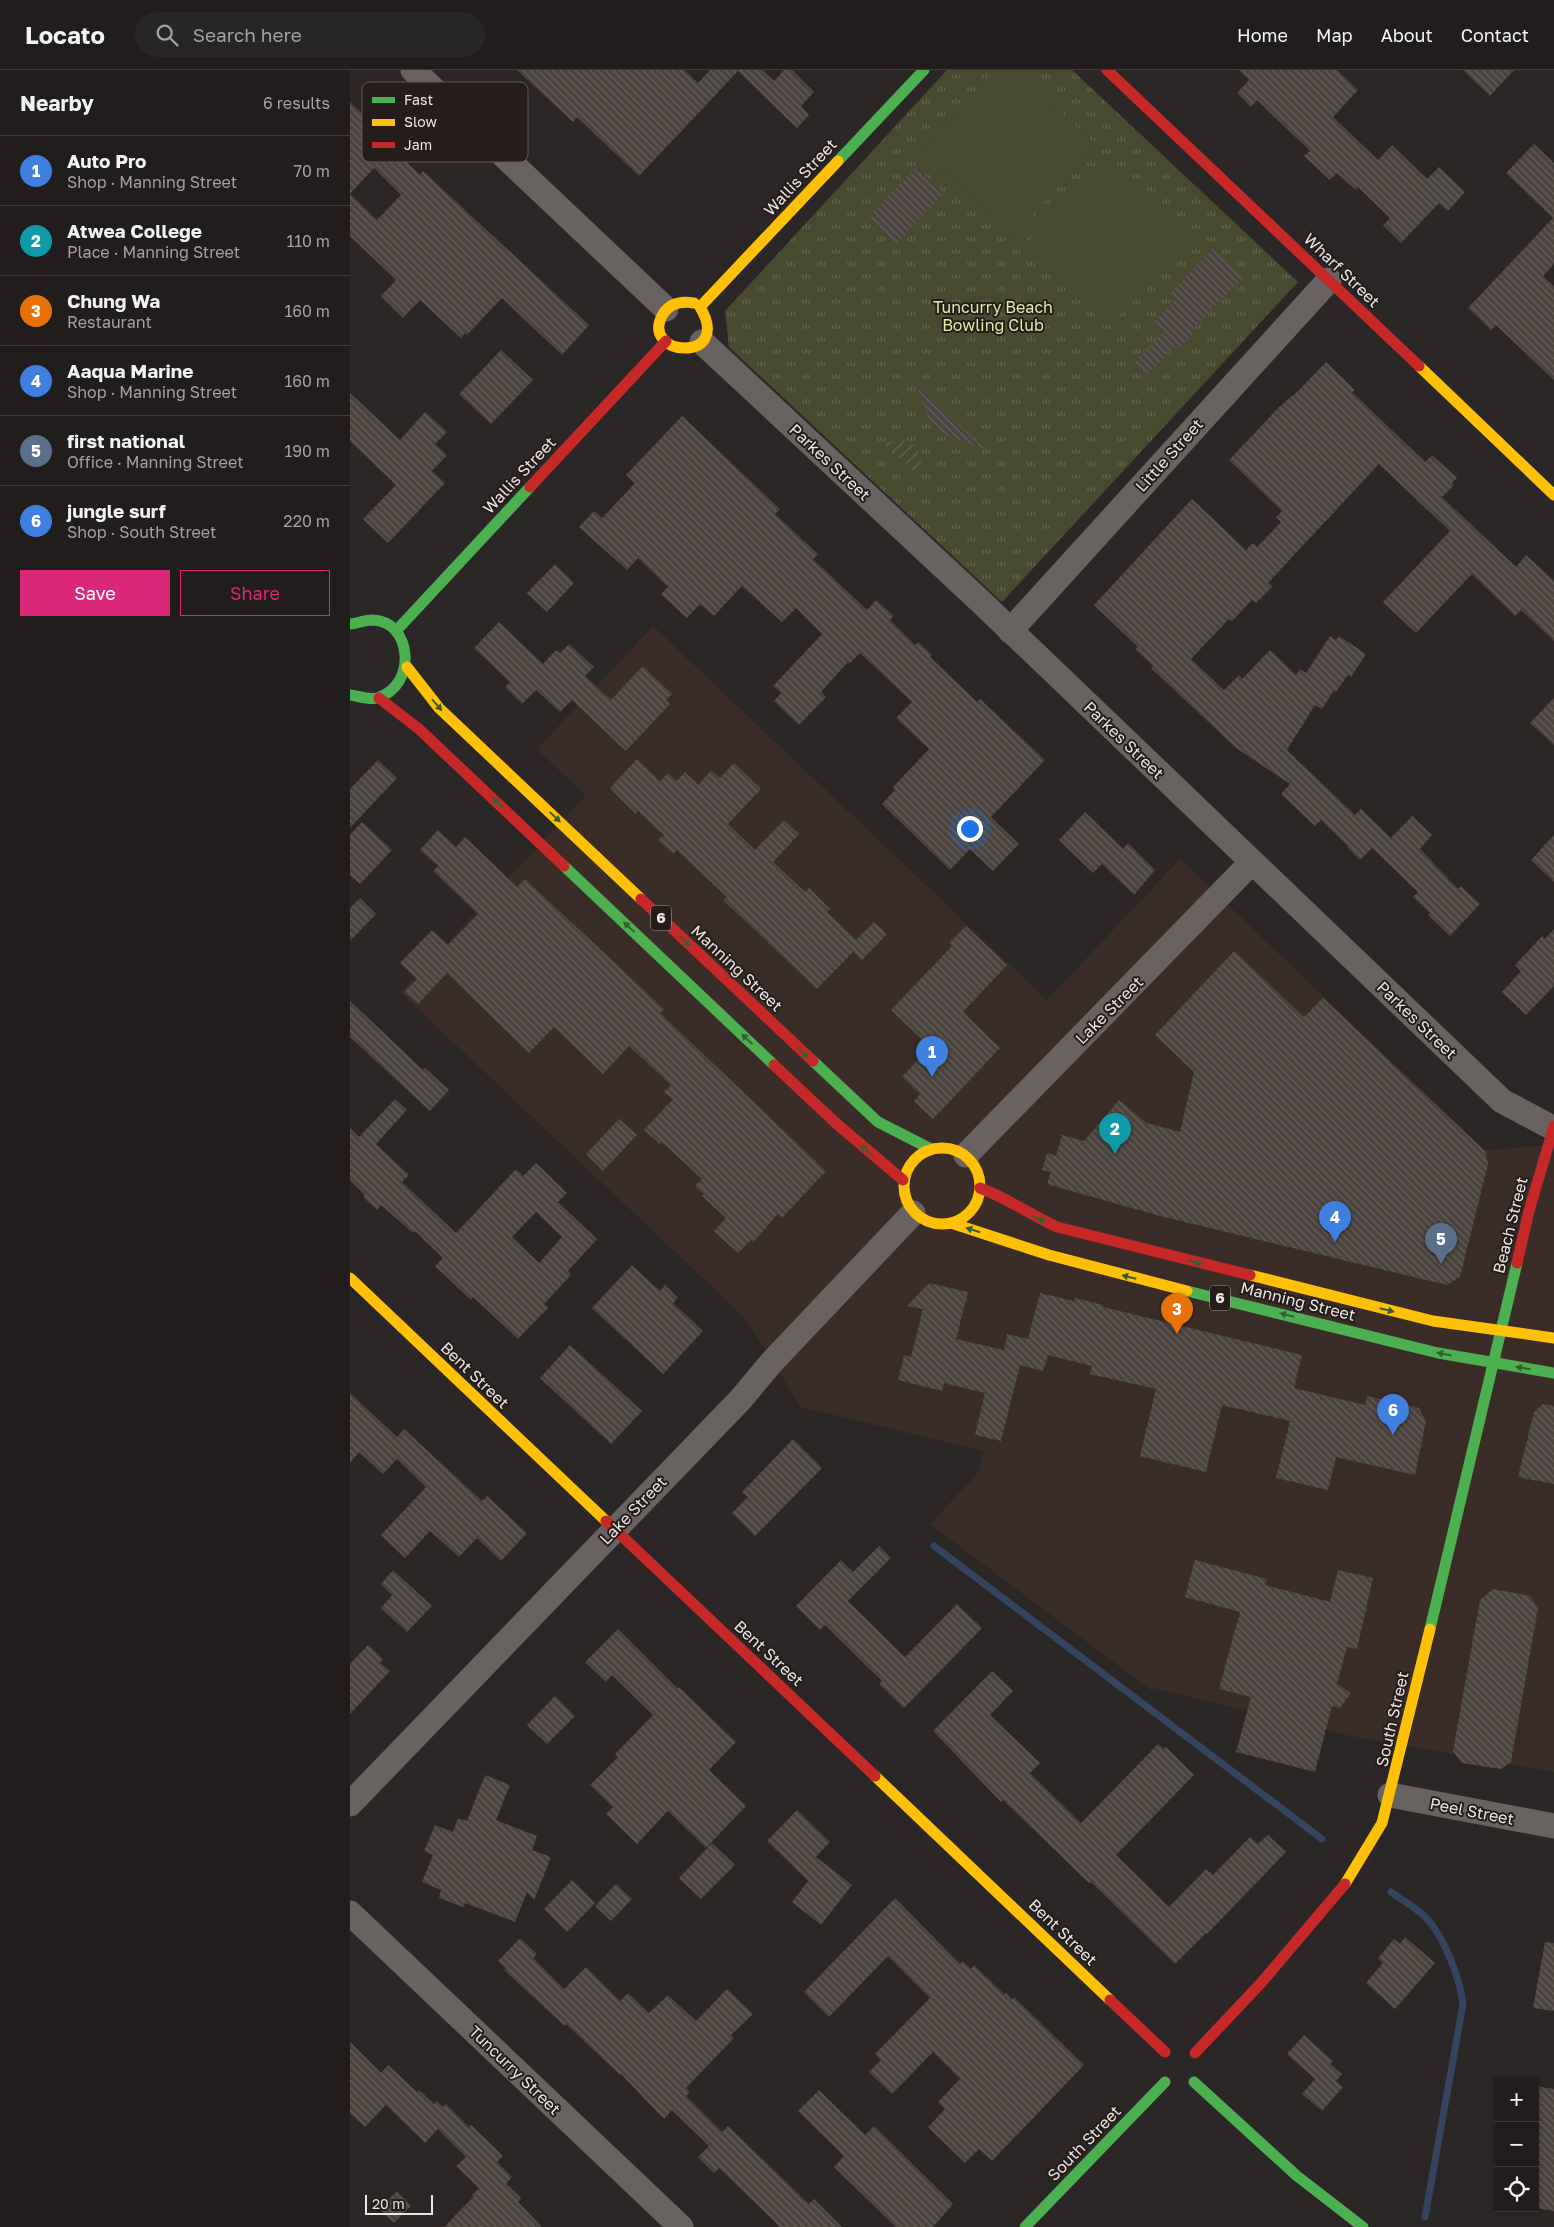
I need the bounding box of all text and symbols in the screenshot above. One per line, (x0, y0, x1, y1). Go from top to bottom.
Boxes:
search box (135, 12, 485, 57)
text: Locato (25, 20, 105, 49)
icon: search (153, 21, 181, 49)
text: Search here (193, 23, 302, 46)
text: Home (1237, 24, 1288, 46)
text: Map (1316, 24, 1353, 46)
text: About (1381, 24, 1433, 46)
text: Contact (1461, 24, 1529, 46)
legend (362, 82, 528, 162)
text: Nearby (20, 90, 94, 116)
text: Fast (404, 91, 433, 108)
text: 6 results (263, 93, 330, 113)
text: Slow (404, 113, 437, 130)
street label: Wallis Street (759, 134, 841, 220)
text: Jam (404, 136, 432, 153)
text: Auto Pro (67, 149, 147, 172)
text: 1 (32, 161, 40, 181)
text: 70 m (293, 161, 330, 181)
text: Shop · Manning Street (67, 172, 237, 192)
text: Atwea College (67, 219, 202, 242)
street label: Wharf Street (1300, 229, 1384, 311)
text: 2 (31, 231, 41, 251)
text: 110 m (286, 231, 330, 251)
text: Place · Manning Street (67, 242, 240, 262)
text: Chung Wa (67, 289, 160, 312)
park label: Tuncurry Beach Bowling Club (933, 297, 1053, 335)
text: 3 (31, 301, 41, 321)
text: 160 m (284, 301, 330, 321)
text: Restaurant (67, 312, 152, 332)
text: Aaqua Marine (67, 359, 194, 382)
text: 4 (31, 371, 41, 391)
text: 160 m (284, 371, 330, 391)
text: Shop · Manning Street (67, 382, 237, 402)
street label: Little Street (1131, 414, 1207, 496)
street label: Parkes Street (785, 419, 875, 505)
text: first national (67, 429, 185, 452)
street label: Wallis Street (478, 432, 560, 518)
text: 5 (31, 441, 41, 461)
text: 190 m (284, 441, 330, 461)
text: Office · Manning Street (67, 452, 244, 472)
text: jungle surf (67, 499, 166, 522)
text: 6 (31, 511, 41, 531)
text: 220 m (283, 511, 330, 531)
text: Shop · South Street (67, 522, 216, 542)
button: Save (20, 570, 170, 616)
button: Share (180, 570, 330, 616)
street label: Parkes Street (1080, 697, 1168, 783)
one-way arrow (432, 698, 443, 711)
one-way arrow (492, 797, 504, 809)
one-way arrow (548, 811, 560, 823)
your location (957, 816, 983, 842)
road number: 6 (651, 906, 671, 930)
one-way arrow (623, 921, 635, 933)
street label: Manning Street (687, 921, 787, 1015)
one-way arrow (679, 935, 691, 947)
street label: Lake Street (1071, 972, 1147, 1048)
street label: Parkes Street (1373, 977, 1461, 1063)
one-way arrow (741, 1033, 753, 1045)
pin: 1 (916, 1036, 948, 1077)
one-way arrow (797, 1047, 809, 1059)
pin: 2 (1099, 1113, 1131, 1154)
one-way arrow (859, 1144, 872, 1155)
street label: Beach Street (1488, 1175, 1532, 1275)
pin: 4 (1319, 1201, 1351, 1242)
one-way arrow (1032, 1215, 1046, 1223)
pin: 5 (1425, 1223, 1457, 1264)
one-way arrow (965, 1226, 980, 1234)
one-way arrow (1187, 1258, 1202, 1266)
one-way arrow (1121, 1272, 1136, 1280)
street label: Manning Street (1238, 1277, 1358, 1325)
road number: 6 (1210, 1286, 1230, 1310)
pin: 3 (1161, 1293, 1193, 1334)
one-way arrow (1379, 1306, 1394, 1314)
one-way arrow (1279, 1311, 1294, 1319)
street label: Bent Street (437, 1337, 513, 1413)
one-way arrow (1436, 1349, 1452, 1357)
one-way arrow (1515, 1364, 1531, 1372)
pin: 6 (1377, 1394, 1409, 1435)
street label: Lake Street (595, 1472, 671, 1548)
street label: Bent Street (730, 1616, 808, 1690)
street label: South Street (1371, 1669, 1413, 1769)
street label: Peel Street (1428, 1793, 1516, 1829)
street label: Bent Street (1025, 1894, 1101, 1970)
street label: Tuncurry Street (465, 2021, 565, 2119)
map controls (1494, 2077, 1539, 2212)
button: + (1494, 2077, 1539, 2122)
street label: South Street (1043, 2101, 1125, 2185)
button: − (1494, 2122, 1539, 2167)
button: locate (1494, 2167, 1539, 2212)
scale bar (365, 2192, 432, 2215)
text: 20 m (372, 2195, 405, 2212)

